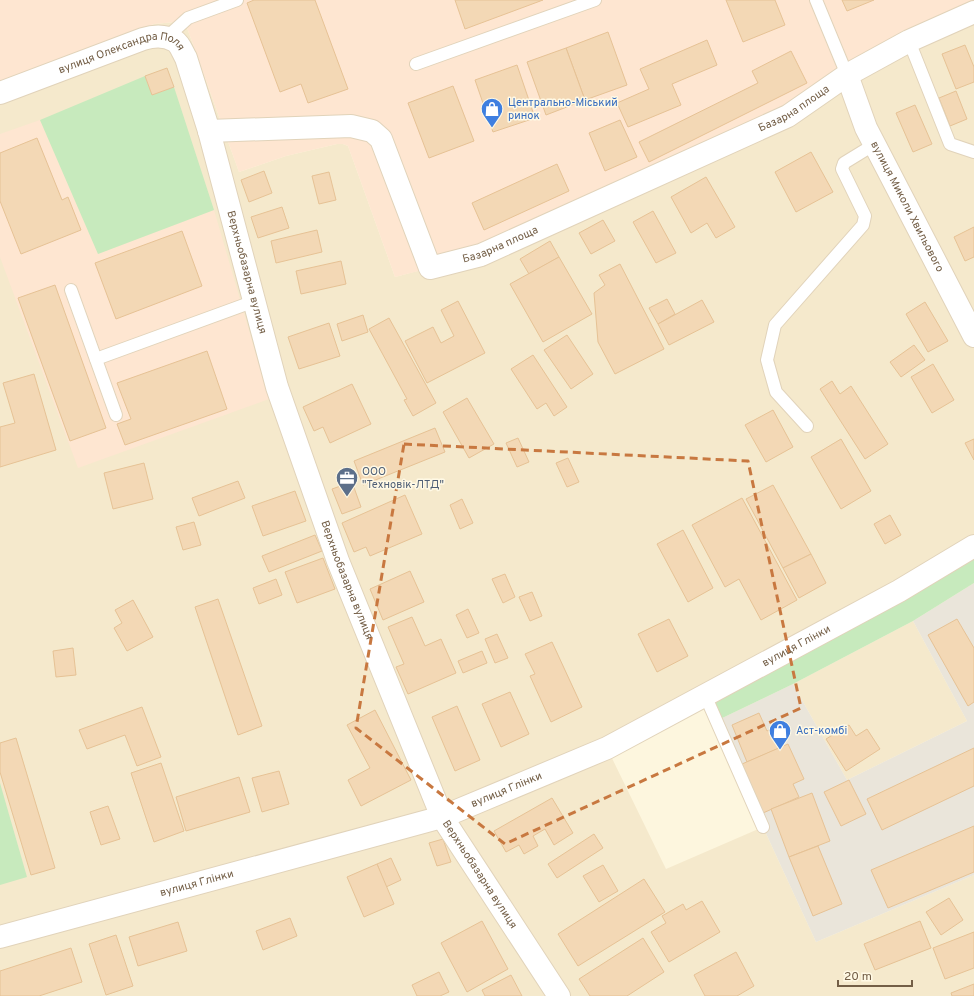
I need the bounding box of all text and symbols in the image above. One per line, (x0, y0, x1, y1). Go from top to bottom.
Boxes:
street label: вулиця Олександра Поля (56, 30, 188, 77)
street label: Базарна площа (756, 82, 833, 136)
shop icon: Центрально-Міський ринок (479, 96, 505, 129)
place label: Центрально-Міський ринок (508, 96, 618, 123)
street label: вулиця Миколи Хвильового (867, 139, 947, 275)
street label: Верхньобазарна вулиця (223, 209, 270, 335)
street label: Базарна площа (461, 223, 541, 266)
office icon: ООО "Техновік-ЛТД" (334, 465, 360, 498)
place label: ООО "Техновік-ЛТД" (362, 465, 444, 492)
street label: Верхньобазарна вулиця (317, 519, 376, 642)
street label: вулиця Глінки (760, 622, 833, 670)
shop icon: Аст-комбі (767, 718, 793, 751)
place label: Аст-комбі (796, 724, 847, 738)
street label: вулиця Глінки (469, 769, 544, 811)
street label: Верхньобазарна вулиця (439, 818, 520, 931)
street label: вулиця Глінки (158, 867, 235, 900)
scale bar (838, 962, 912, 988)
text: 20 m (844, 969, 872, 985)

